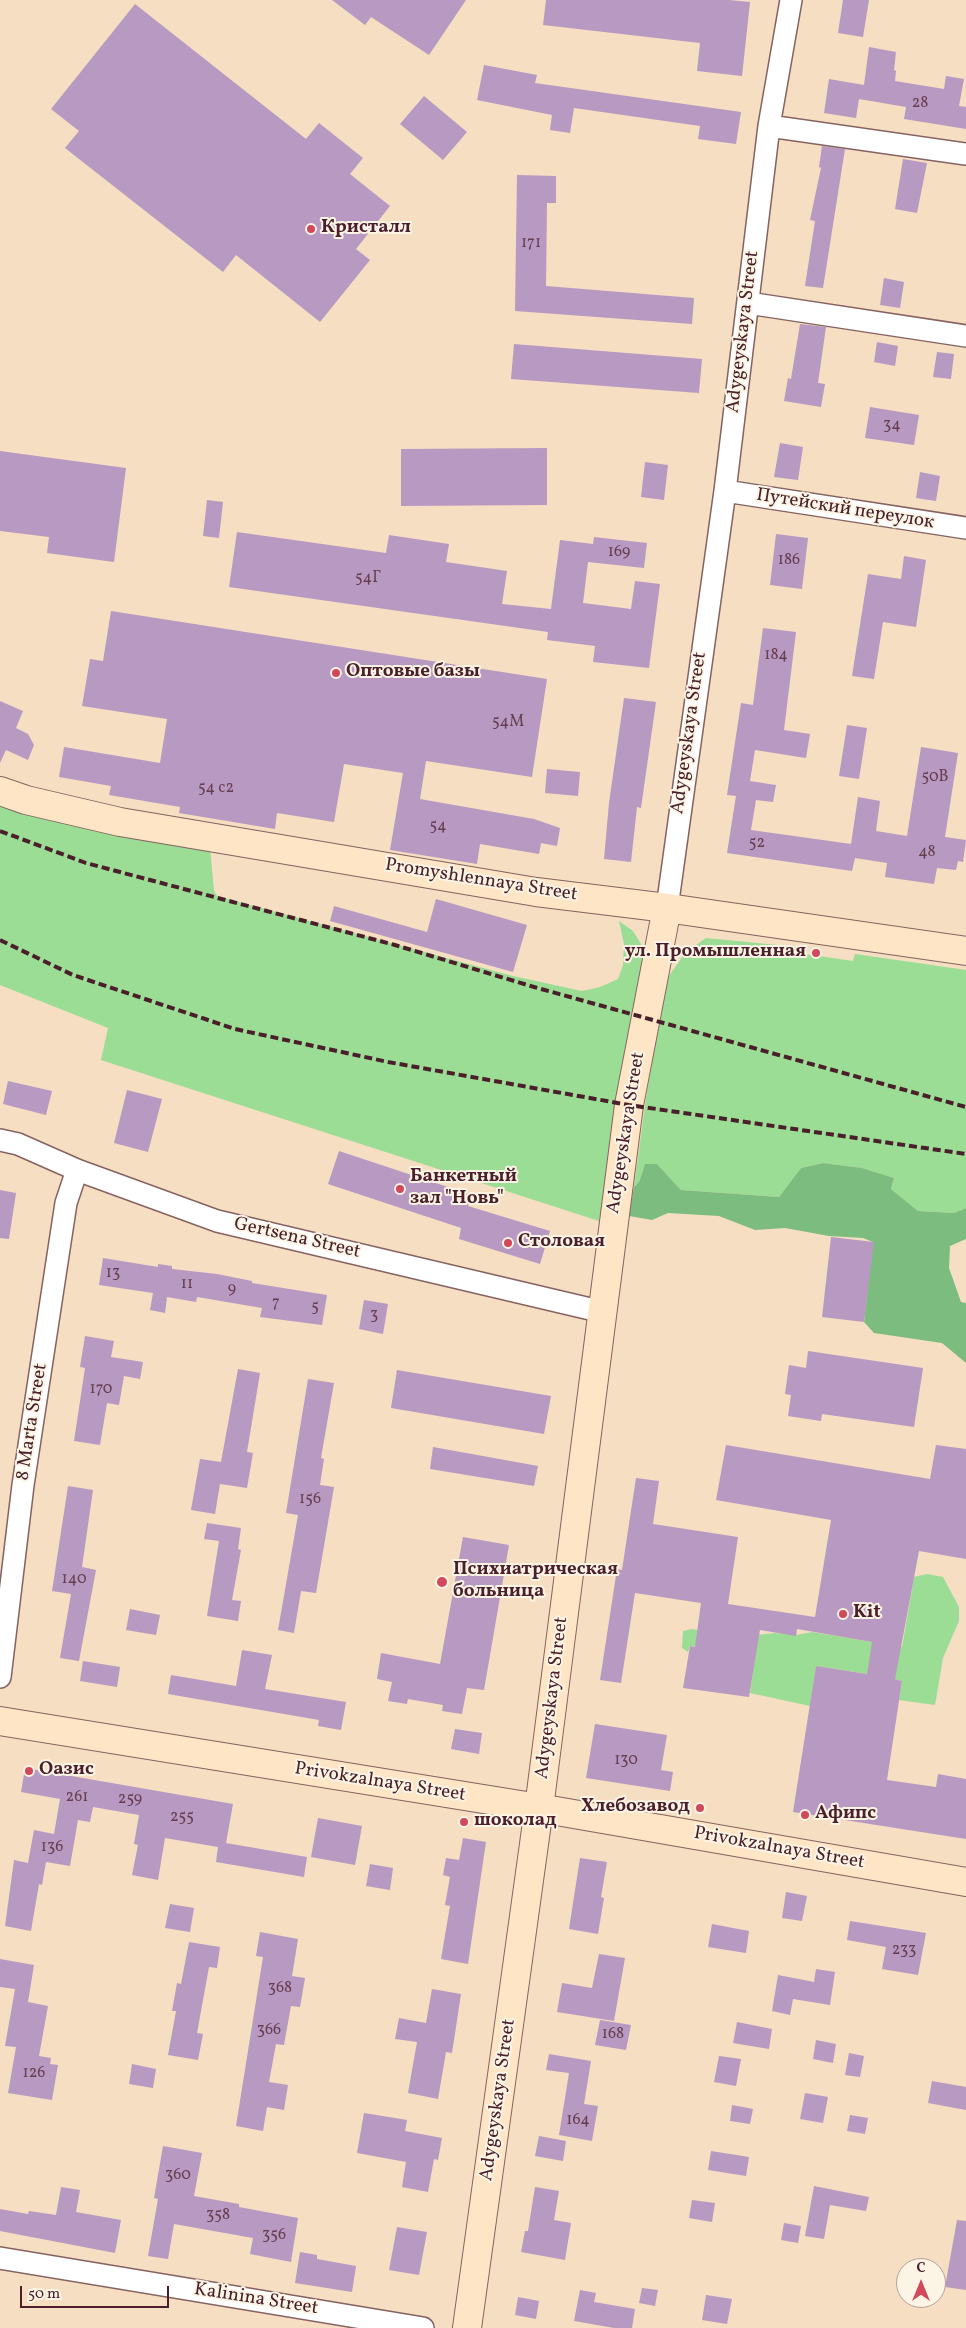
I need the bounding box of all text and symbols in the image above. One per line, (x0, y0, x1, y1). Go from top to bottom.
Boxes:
house number: 28 (912, 94, 928, 114)
place label: Кристалл (321, 218, 411, 240)
marker: Кристалл (305, 223, 317, 235)
house number: 171 (521, 234, 541, 254)
street label: Adygeyskaya Street (723, 249, 765, 415)
house number: 34 (883, 416, 901, 436)
street label: Путейский переулок (755, 485, 935, 535)
house number: 169 (608, 543, 630, 563)
house number: 186 (778, 551, 800, 571)
house number: 54Г (355, 569, 381, 589)
house number: 184 (764, 646, 788, 666)
street label: Adygeyskaya Street (667, 650, 713, 816)
place label: Оптовые базы (346, 662, 480, 684)
marker: Оптовые базы (330, 667, 342, 679)
house number: 54М (492, 713, 524, 733)
house number: 50В (922, 768, 948, 788)
house number: 54 с2 (198, 779, 234, 799)
house number: 54 (429, 817, 447, 837)
house number: 52 (749, 834, 765, 854)
house number: 48 (918, 843, 936, 863)
street label: Promyshlennaya Street (383, 855, 579, 907)
place label: ул. Промышленная (625, 942, 806, 964)
marker: ул. Промышленная (810, 947, 822, 959)
street label: Adygeyskaya Street (603, 1050, 651, 1216)
place label: Банкетный зал "Новь" (410, 1167, 517, 1211)
marker: Банкетный зал "Новь" (394, 1183, 406, 1195)
street label: Gertsena Street (232, 1213, 362, 1265)
place label: Столовая (518, 1232, 605, 1254)
marker: Столовая (502, 1237, 514, 1249)
house number: 13 (106, 1264, 120, 1284)
house number: 11 (181, 1275, 193, 1295)
house number: 9 (228, 1280, 236, 1300)
house number: 7 (272, 1294, 280, 1314)
house number: 5 (311, 1298, 319, 1318)
house number: 3 (370, 1306, 378, 1326)
street label: 8 Marta Street (12, 1362, 54, 1482)
house number: 170 (90, 1380, 112, 1400)
house number: 156 (299, 1490, 321, 1510)
place label: Психиатрическая больница (453, 1560, 618, 1604)
house number: 140 (61, 1570, 87, 1590)
marker: Психиатрическая больница (435, 1575, 449, 1589)
place label: Kit (853, 1603, 881, 1625)
marker: Kit (837, 1608, 849, 1620)
street label: Adygeyskaya Street (532, 1615, 574, 1781)
house number: 130 (614, 1751, 638, 1771)
street label: Privokzalnaya Street (293, 1758, 467, 1808)
place label: Оазис (39, 1760, 94, 1782)
marker: Оазис (23, 1765, 35, 1777)
house number: 261 (66, 1788, 88, 1808)
house number: 259 (118, 1790, 142, 1810)
place label: Хлебозавод (581, 1797, 690, 1819)
marker: Хлебозавод (694, 1802, 706, 1814)
place label: Афипс (815, 1804, 876, 1826)
house number: 255 (170, 1808, 194, 1828)
marker: Афипс (799, 1809, 811, 1821)
place label: шоколад (474, 1811, 557, 1833)
marker: шоколад (458, 1816, 470, 1828)
street label: Privokzalnaya Street (692, 1823, 866, 1875)
house number: 136 (41, 1838, 63, 1858)
house number: 233 (892, 1941, 916, 1961)
house number: 368 (268, 1979, 292, 1999)
street label: Adygeyskaya Street (476, 2017, 522, 2183)
house number: 366 (257, 2021, 281, 2041)
house number: 168 (602, 2025, 624, 2045)
house number: 126 (23, 2064, 45, 2084)
house number: 164 (566, 2111, 590, 2131)
house number: 360 (165, 2166, 191, 2186)
house number: 358 (206, 2206, 230, 2226)
house number: 356 (262, 2226, 286, 2246)
north arrow (896, 2258, 946, 2308)
text: С (916, 2259, 926, 2278)
scale bar (22, 2276, 171, 2308)
street label: Kalinina Street (192, 2279, 320, 2321)
text: 50 m (28, 2284, 60, 2305)

